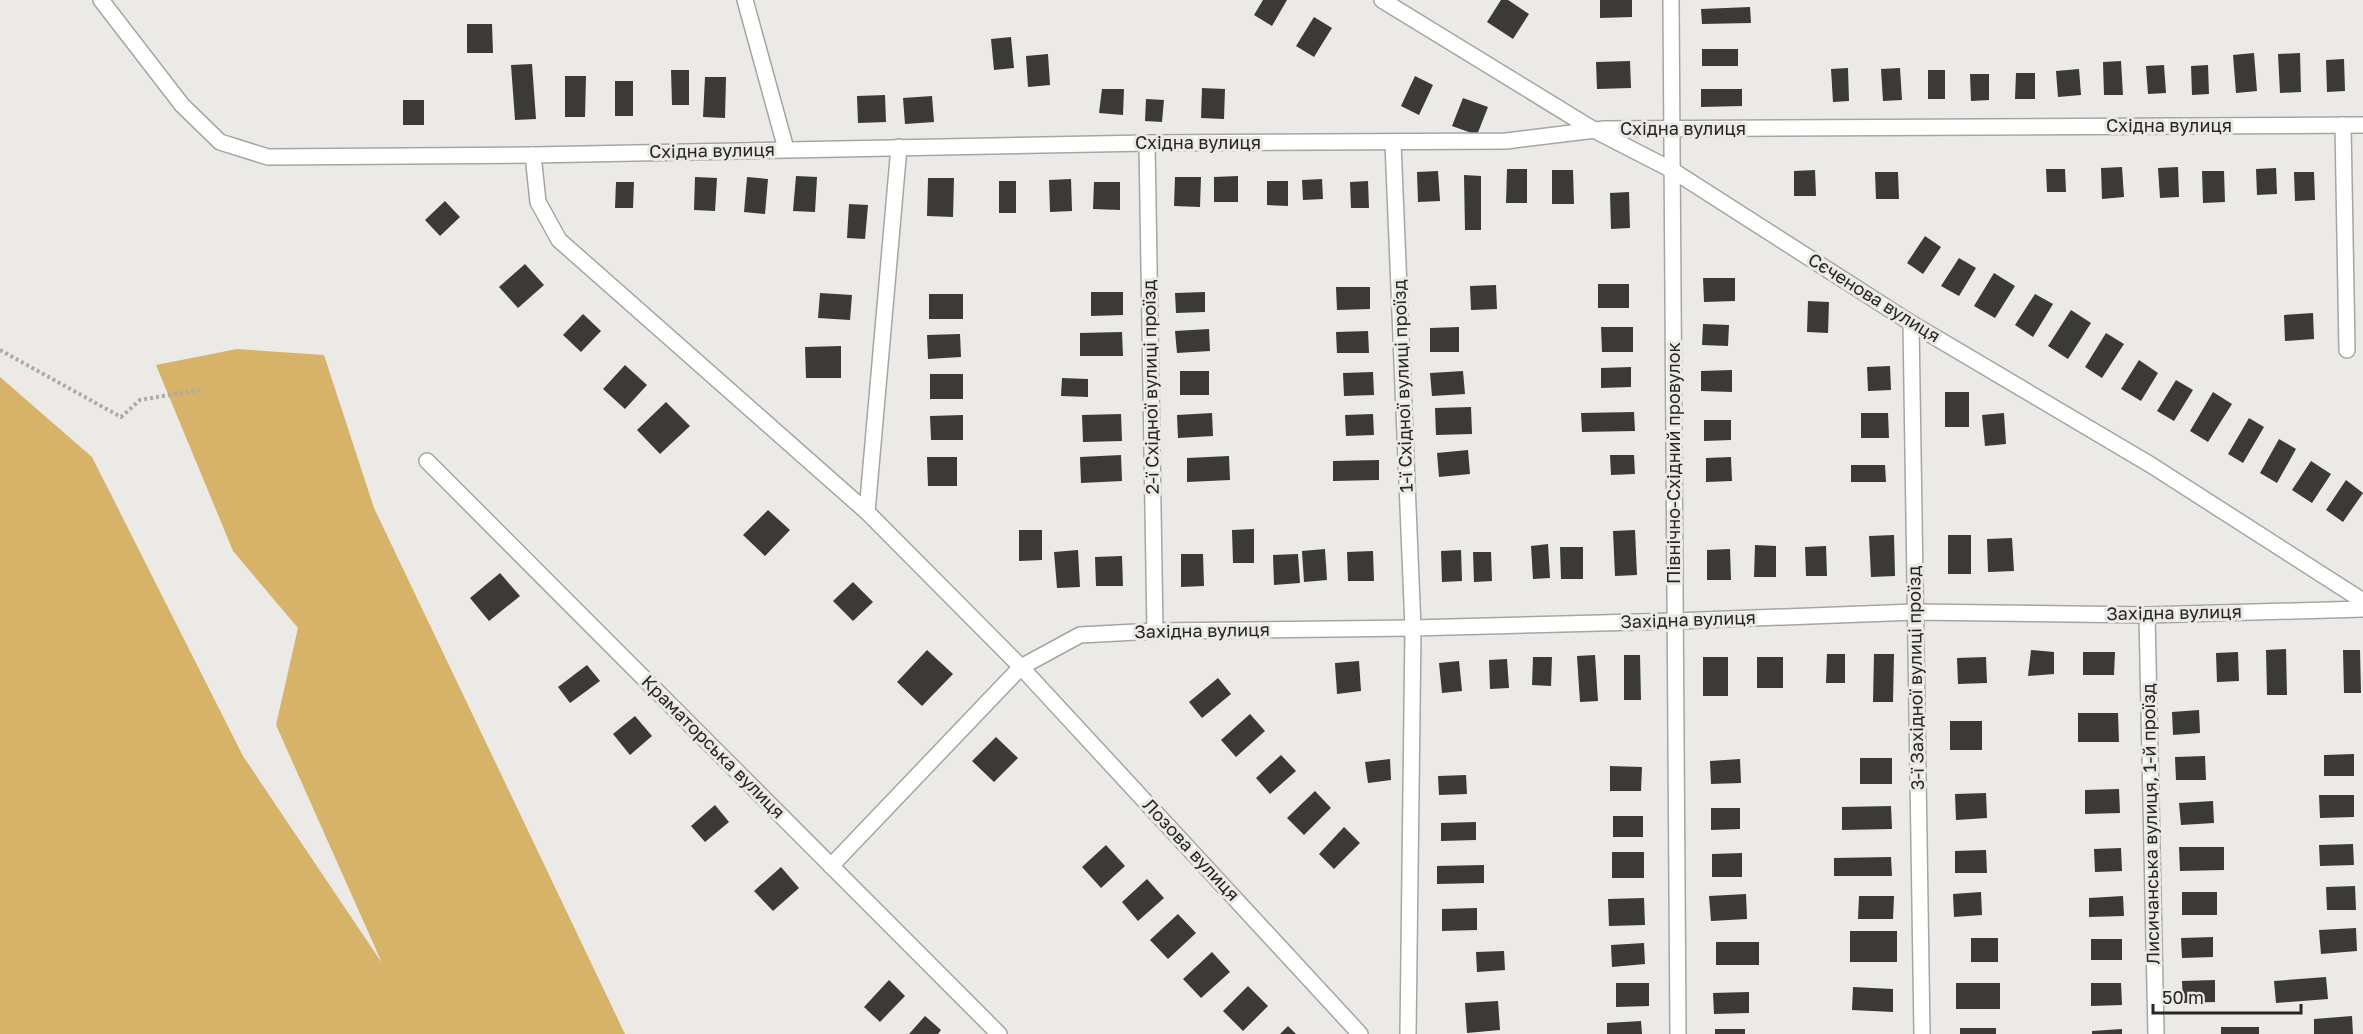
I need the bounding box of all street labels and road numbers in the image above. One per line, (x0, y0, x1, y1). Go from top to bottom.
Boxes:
street label: Східна вулиця (2106, 114, 2232, 136)
street label: Східна вулиця (1620, 117, 1746, 139)
street label: Східна вулиця (1135, 131, 1261, 153)
street label: Східна вулиця (649, 138, 775, 162)
street label: Сєченова вулиця (1804, 248, 1945, 347)
street label: 2-ї Східної вулиці проїзд (1137, 279, 1163, 495)
street label: 1-ї Східної вулиці проїзд (1387, 279, 1417, 493)
street label: Північно-Східний провулок (1662, 342, 1684, 584)
street label: 3-ї Західної вулиці проїзд (1902, 566, 1928, 790)
street label: Західна вулиця (2106, 600, 2242, 624)
street label: Західна вулиця (1620, 606, 1756, 632)
street label: Західна вулиця (1134, 618, 1270, 642)
street label: Краматорська вулиця (637, 670, 790, 823)
street label: Лисичанська вулиця, 1-й проїзд (2137, 683, 2163, 965)
street label: Лозова вулиця (1139, 794, 1245, 905)

